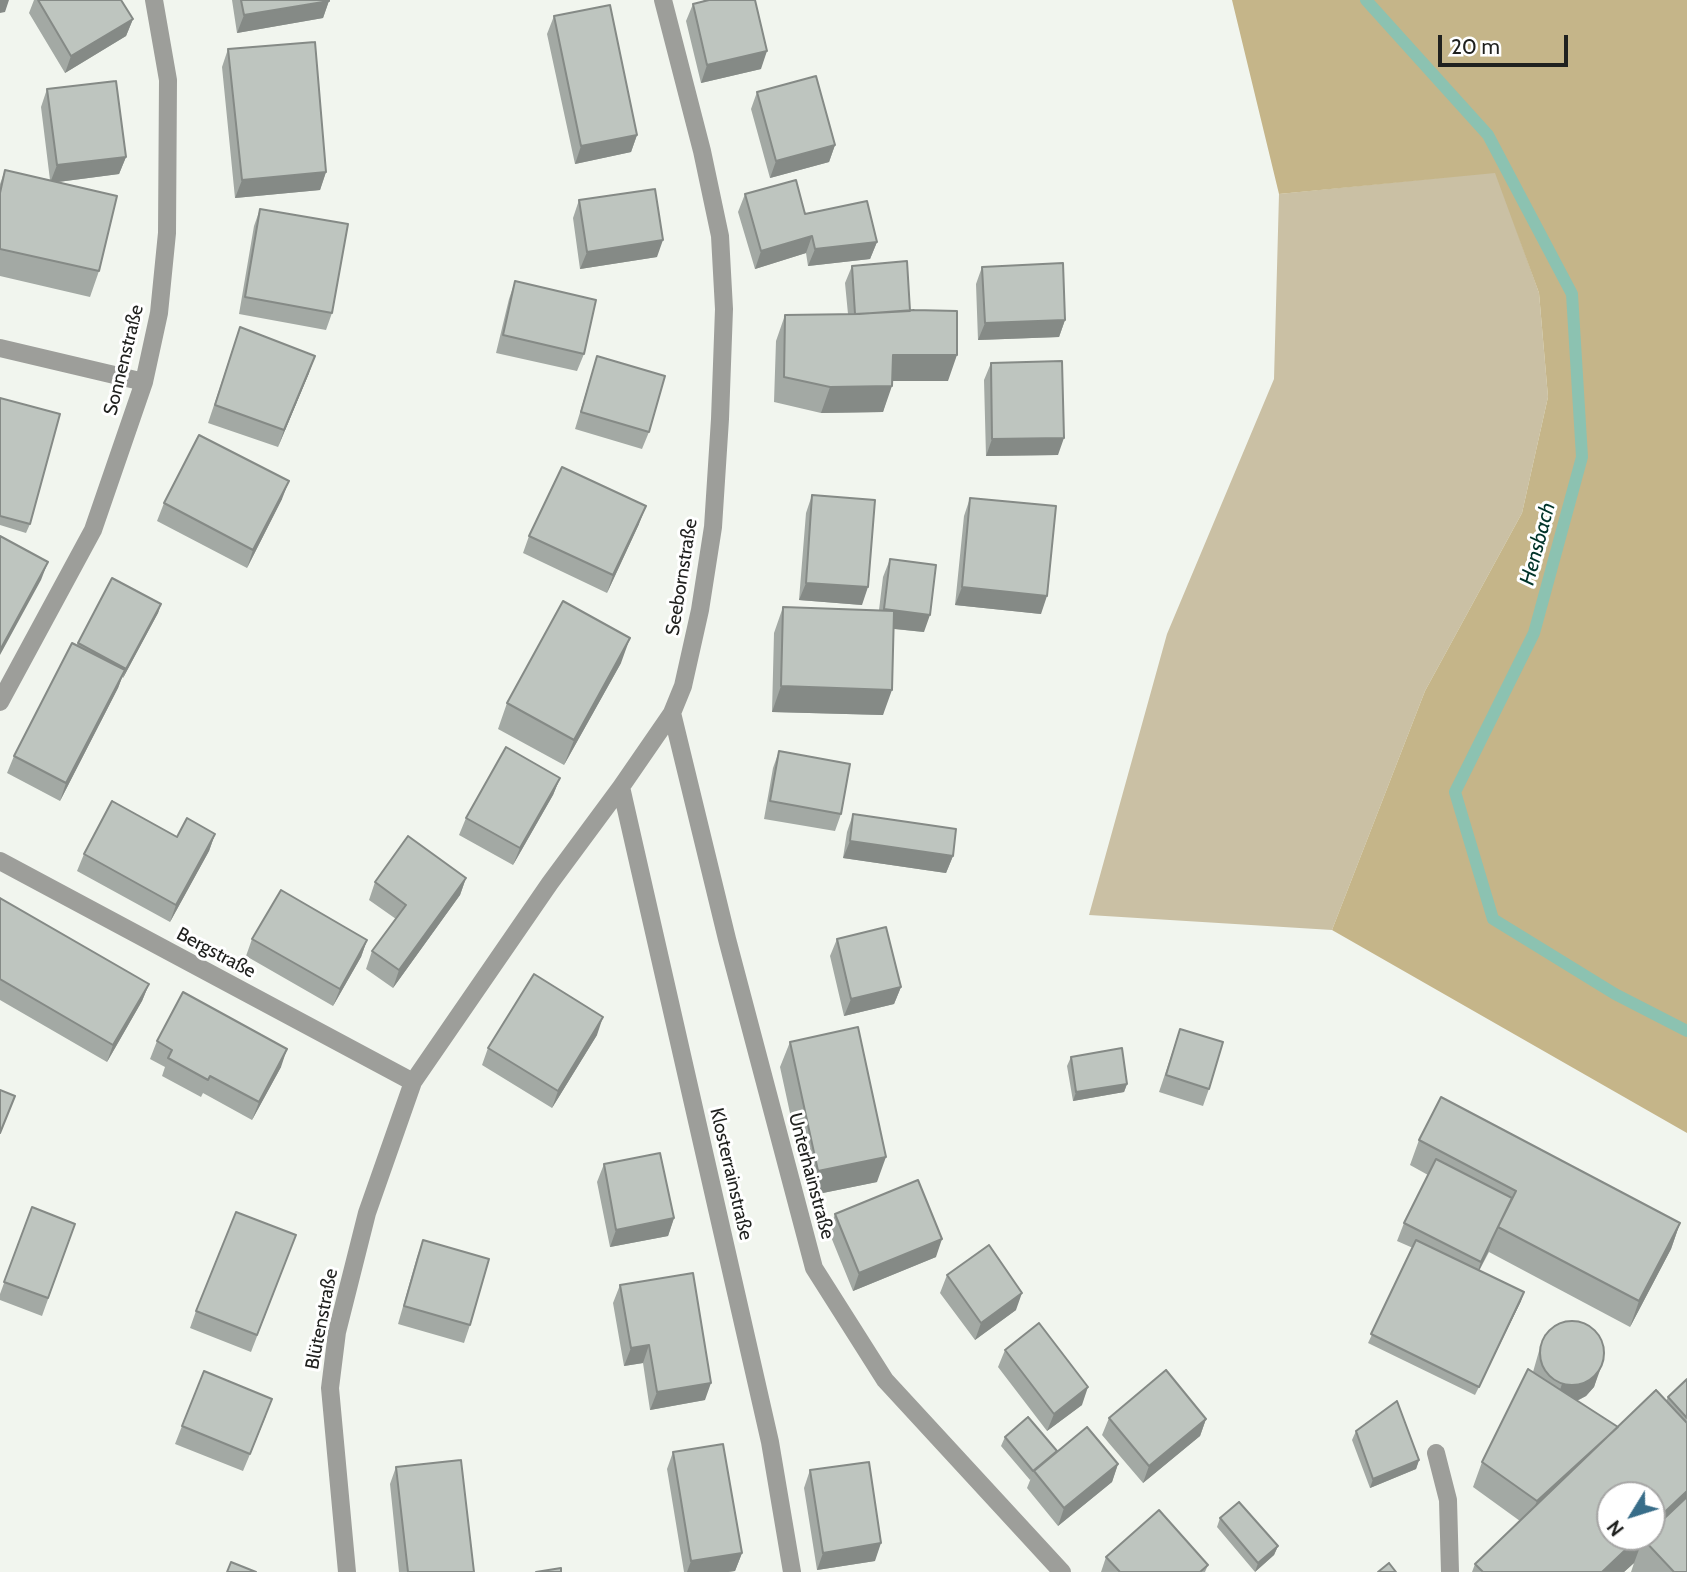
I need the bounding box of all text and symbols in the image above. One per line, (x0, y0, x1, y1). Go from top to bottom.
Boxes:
scale bar (1442, 21, 1572, 65)
text: 20 m (1451, 34, 1500, 59)
street label: Sonnenstraße (99, 302, 149, 418)
water label: Hensbach (1515, 500, 1561, 588)
street label: Seebornstraße (662, 517, 702, 637)
street label: Bergstraße (173, 923, 259, 983)
street label: Klosterrainstraße (705, 1106, 757, 1242)
street label: Unterhainstraße (783, 1110, 839, 1242)
street label: Blütenstraße (301, 1267, 343, 1371)
north arrow (1596, 1481, 1666, 1551)
text: N (1602, 1516, 1629, 1540)

